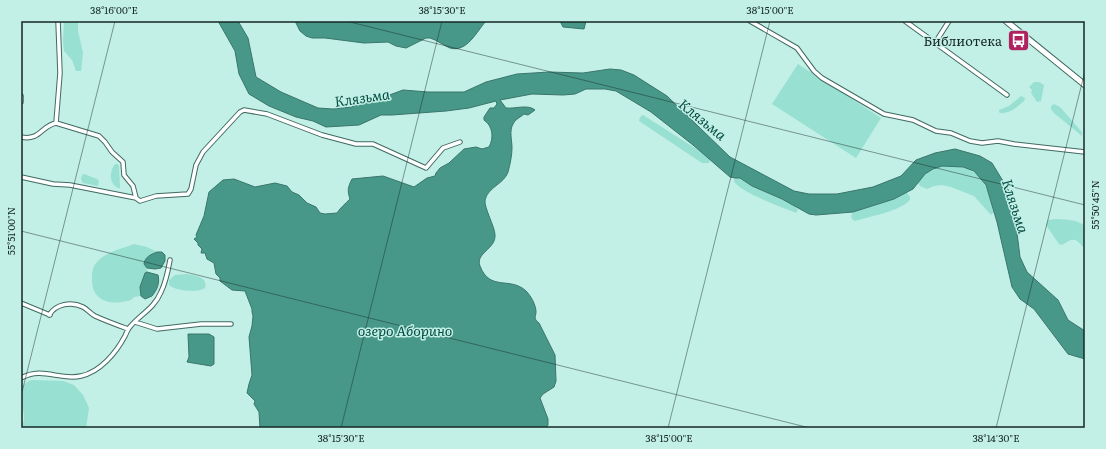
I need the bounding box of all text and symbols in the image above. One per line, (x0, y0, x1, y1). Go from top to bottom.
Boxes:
text: 38°16'00"E (90, 2, 138, 17)
text: 38°15'30"E (418, 2, 466, 17)
text: 38°15'00"E (746, 2, 794, 17)
bus stop icon: Библиотека (1005, 27, 1031, 53)
place label: Библиотека (923, 31, 1002, 50)
water label: Клязьма (333, 83, 391, 111)
water label: Клязьма (675, 94, 731, 144)
water label: Клязьма (998, 176, 1034, 236)
text: 55°50'45"N (1087, 180, 1102, 230)
text: 55°51'00"N (3, 207, 18, 255)
water label: озеро Аборино (358, 320, 452, 340)
text: 38°15'30"E (317, 430, 365, 445)
text: 38°15'00"E (645, 430, 693, 445)
text: 38°14'30"E (972, 430, 1020, 445)

